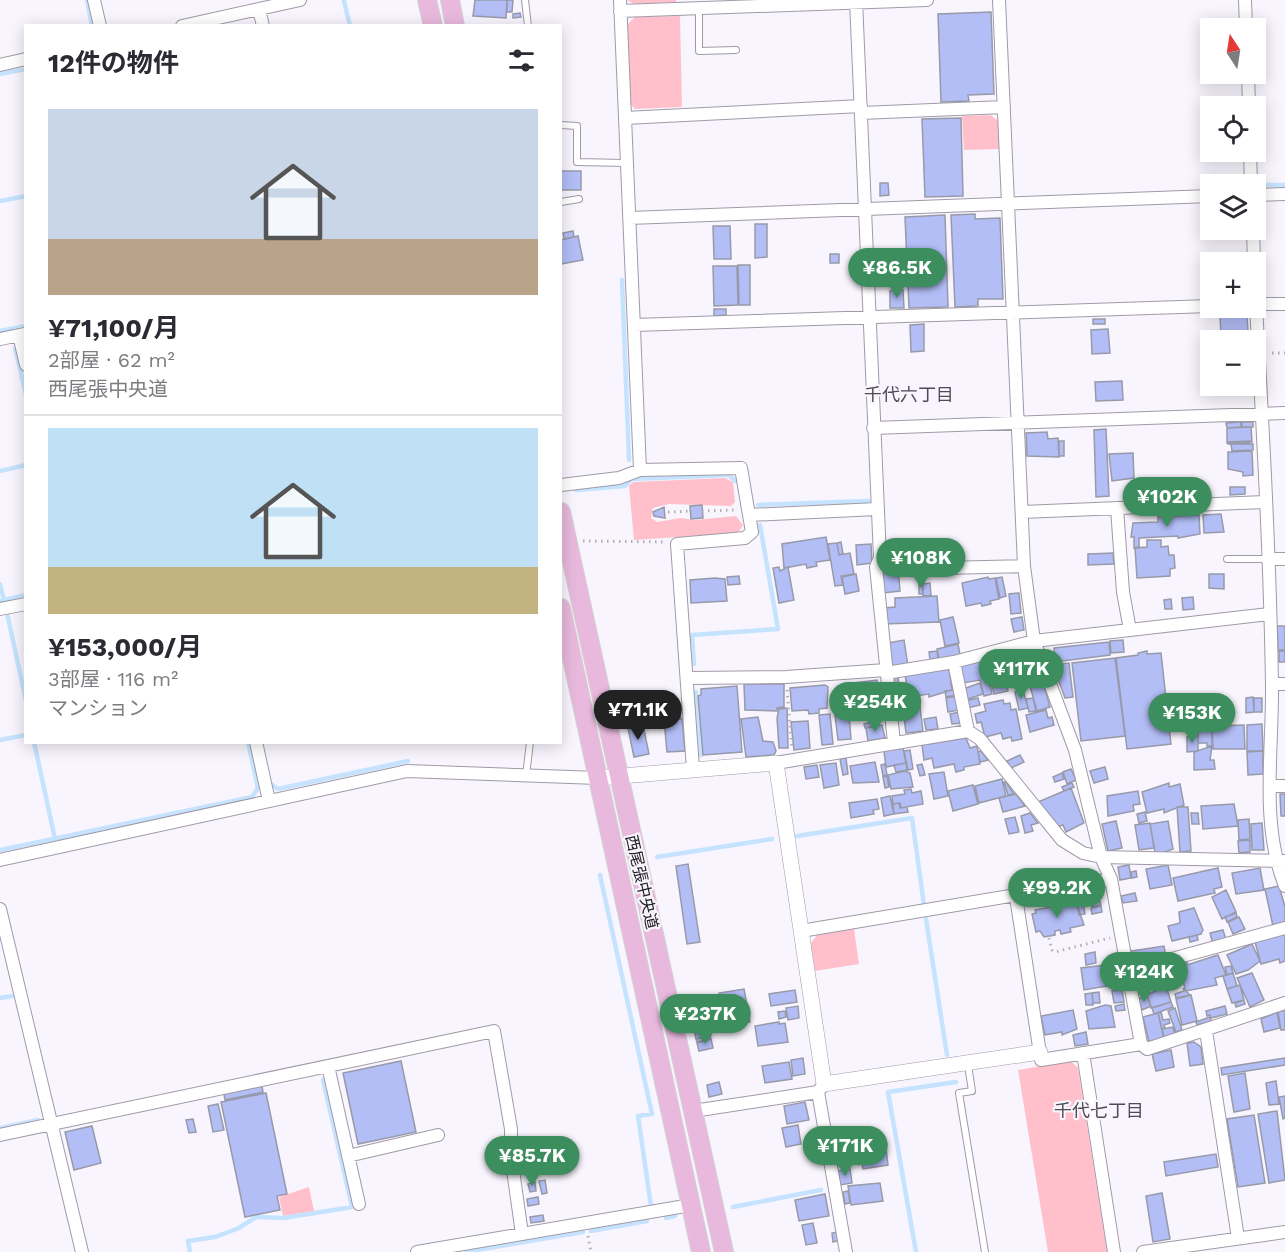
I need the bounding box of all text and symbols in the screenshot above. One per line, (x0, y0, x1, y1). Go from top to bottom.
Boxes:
north arrow (1200, 18, 1266, 84)
map controls (1200, 18, 1266, 396)
icon: filters (505, 44, 538, 77)
text: 12件の物件 (48, 48, 179, 78)
button: locate (1200, 96, 1266, 162)
icon: home (239, 148, 347, 256)
button: layers (1200, 174, 1266, 240)
pin: ¥86.5K (848, 248, 946, 299)
button: + (1200, 252, 1266, 318)
text: ¥86.5K (862, 255, 932, 279)
text: ¥71,100/月 (48, 313, 180, 343)
button: − (1200, 330, 1266, 396)
text: 2部屋 · 62 m² (48, 348, 175, 372)
text: 西尾張中央道 (48, 377, 168, 401)
district label: 千代六丁目 (864, 384, 954, 405)
icon: home (239, 467, 347, 575)
pin: ¥102K (1125, 477, 1209, 528)
text: ¥102K (1137, 484, 1197, 508)
pin: ¥108K (879, 538, 963, 589)
text: ¥108K (890, 545, 952, 569)
text: ¥153,000/月 (48, 632, 202, 662)
pin: ¥117K (979, 649, 1063, 700)
text: ¥117K (993, 656, 1049, 680)
text: 3部屋 · 116 m² (48, 667, 178, 691)
pin: ¥254K (833, 682, 917, 733)
text: ¥254K (843, 689, 907, 713)
pin: ¥71.1K (589, 690, 687, 741)
pin: ¥153K (1150, 693, 1234, 744)
text: マンション (48, 696, 148, 720)
text: ¥71.1K (608, 697, 668, 721)
text: ¥153K (1162, 700, 1222, 724)
street label: 西尾張中央道 (622, 833, 662, 931)
pin: ¥99.2K (1008, 868, 1106, 919)
text: ¥99.2K (1022, 875, 1092, 899)
pin: ¥124K (1102, 952, 1186, 1003)
text: ¥124K (1114, 959, 1174, 983)
pin: ¥237K (663, 994, 747, 1045)
text: ¥237K (674, 1001, 736, 1025)
district label: 千代七丁目 (1054, 1100, 1144, 1121)
pin: ¥171K (803, 1126, 887, 1177)
text: ¥171K (817, 1133, 873, 1157)
pin: ¥85.7K (483, 1136, 581, 1187)
text: ¥85.7K (498, 1143, 566, 1167)

